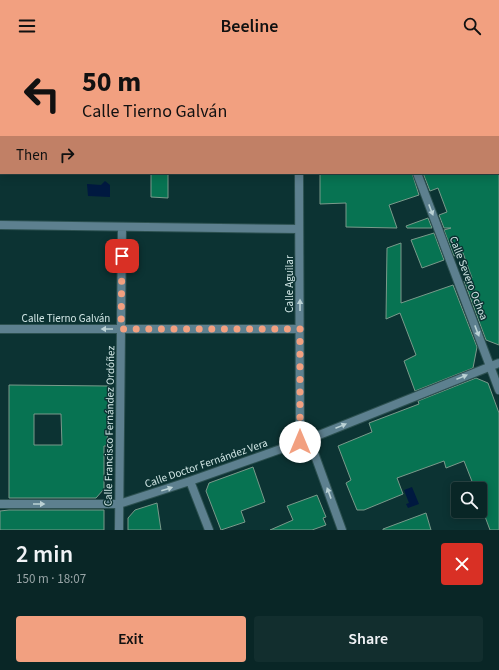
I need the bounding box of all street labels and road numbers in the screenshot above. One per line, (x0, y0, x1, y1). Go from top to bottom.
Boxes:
street label: Calle Severo Ochoa (446, 234, 491, 322)
street label: Calle Aguilar (282, 255, 297, 313)
street label: Calle Tierno Galván (22, 311, 110, 326)
street label: Calle Francisco Fernández Ordóñez (101, 345, 118, 506)
street label: Calle Doctor Fernández Vera (143, 435, 270, 492)

